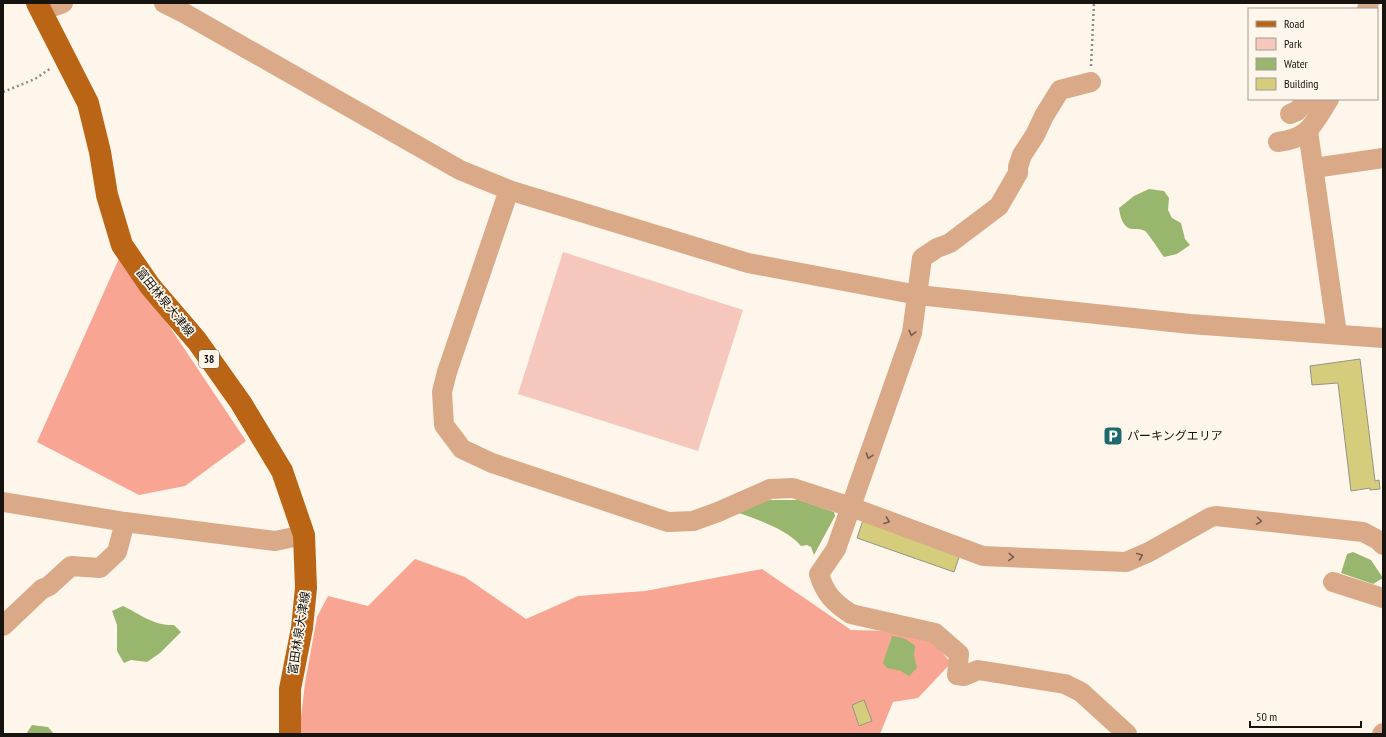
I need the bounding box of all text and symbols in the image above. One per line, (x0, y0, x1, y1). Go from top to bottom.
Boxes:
legend (1248, 8, 1378, 100)
text: Road (1284, 16, 1304, 31)
text: Park (1284, 36, 1302, 51)
text: Water (1284, 56, 1309, 71)
text: Building (1284, 76, 1319, 91)
street label: 富田林泉大津線 (133, 264, 198, 339)
one-way arrow (908, 330, 916, 336)
road number: 38 (199, 350, 219, 368)
parking icon: パーキングエリア (1102, 425, 1124, 447)
place label: パーキングエリア (1127, 428, 1223, 443)
one-way arrow (865, 452, 874, 459)
one-way arrow (884, 516, 891, 524)
one-way arrow (1256, 517, 1262, 526)
one-way arrow (1008, 553, 1014, 561)
one-way arrow (1136, 553, 1143, 561)
street label: 富田林泉大津線 (285, 590, 312, 676)
scale bar (1250, 703, 1361, 729)
text: 50 m (1256, 709, 1277, 724)

